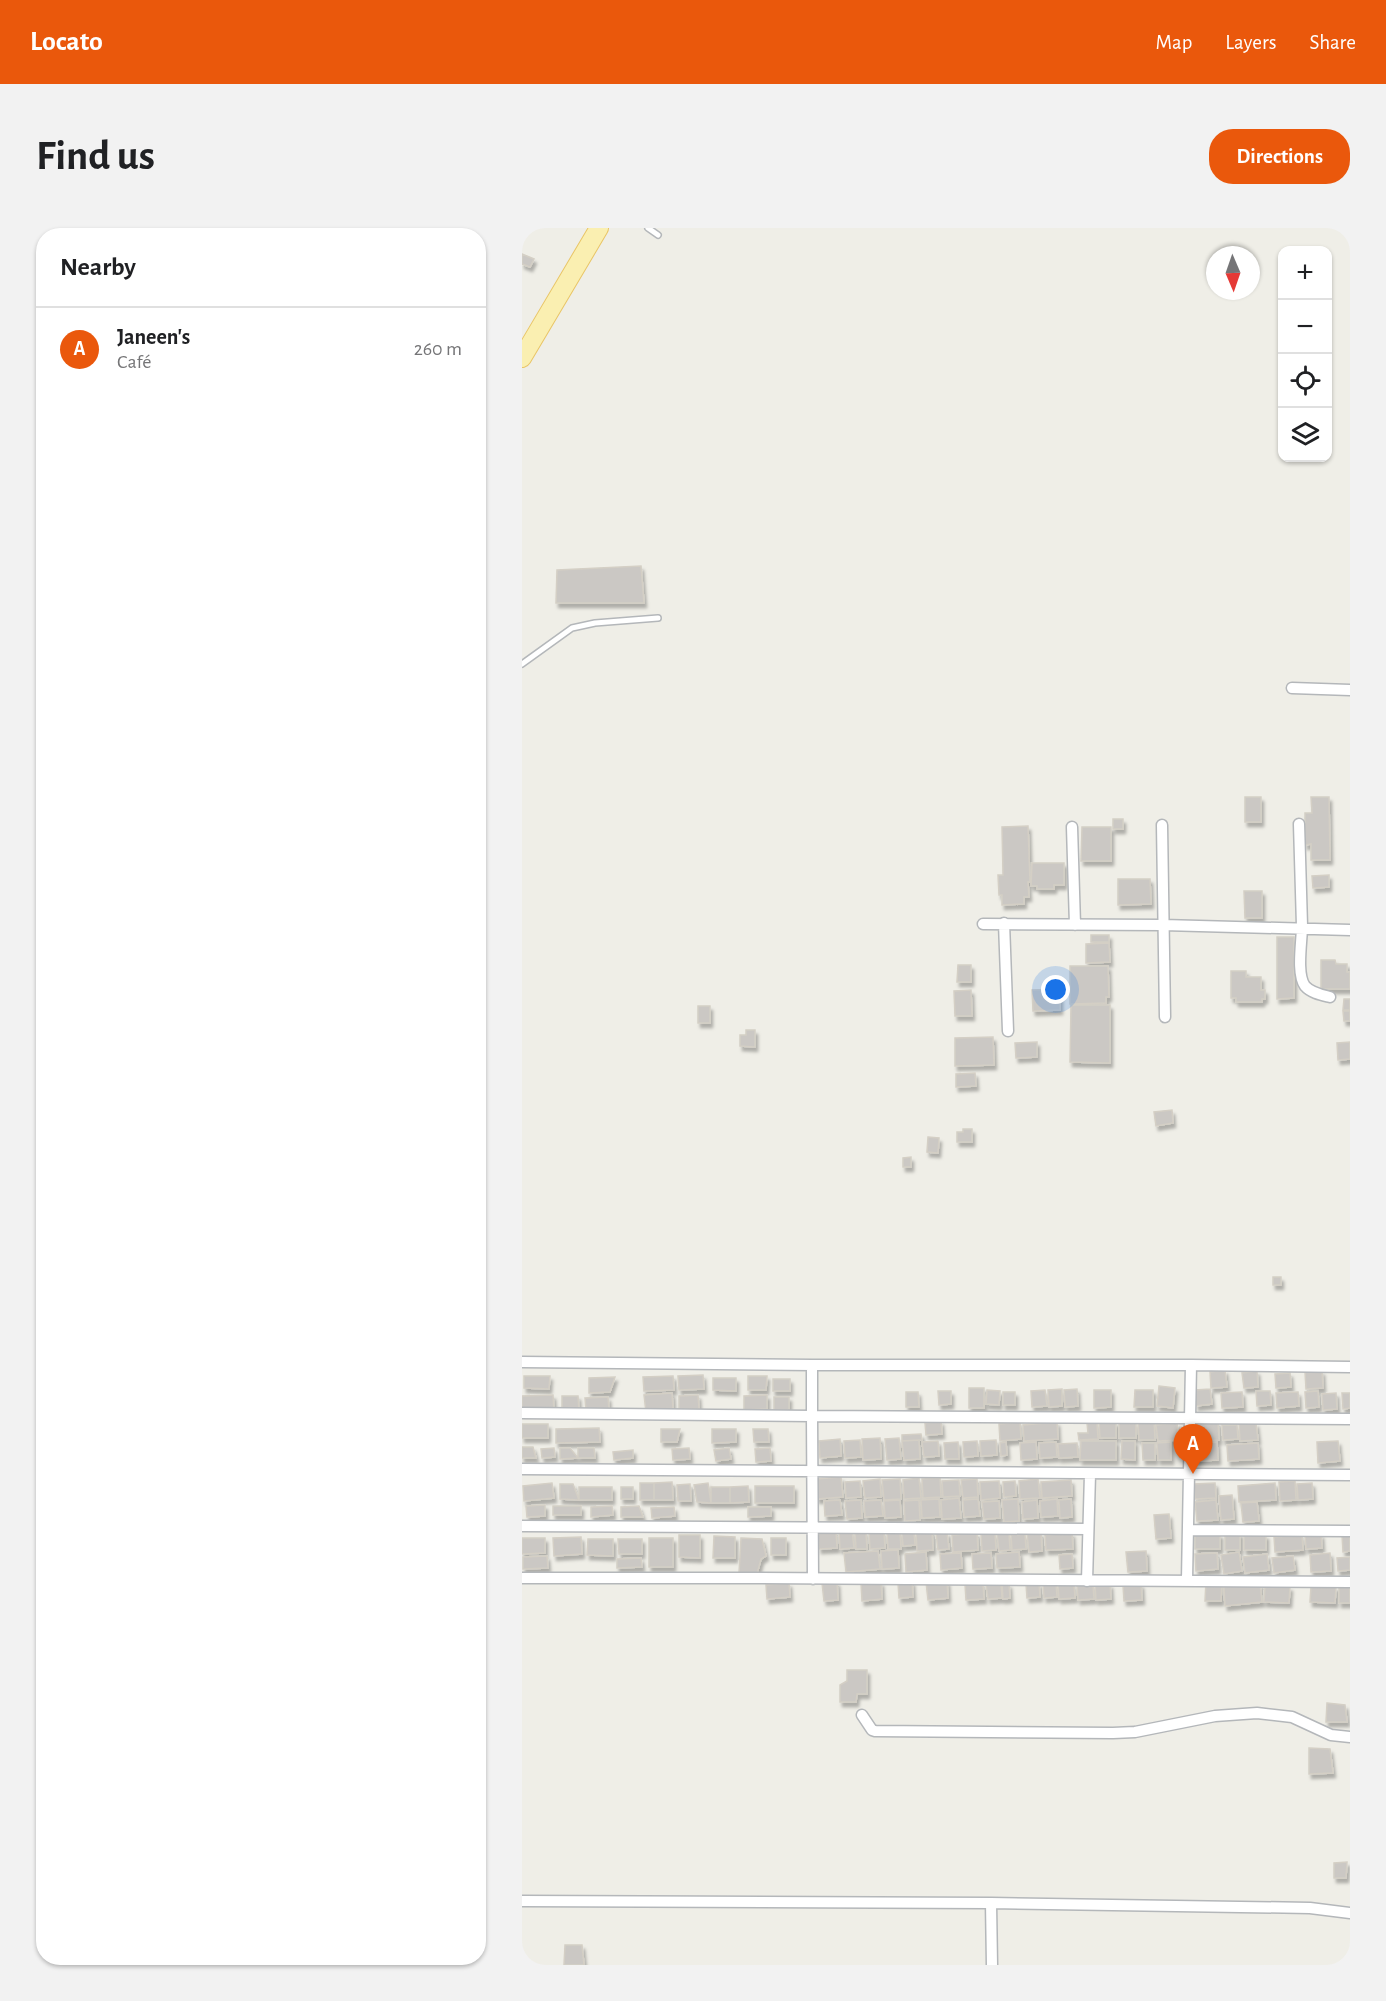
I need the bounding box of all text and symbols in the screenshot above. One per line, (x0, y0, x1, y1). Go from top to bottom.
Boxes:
text: Locato (30, 28, 103, 56)
text: Map (1156, 32, 1192, 53)
text: Layers (1225, 32, 1276, 53)
text: Share (1309, 32, 1356, 53)
button: Directions (1209, 129, 1350, 184)
text: Find us (36, 135, 155, 177)
north arrow (1206, 246, 1260, 300)
map controls (1278, 246, 1332, 462)
button: + (1278, 246, 1332, 300)
text: Nearby (60, 254, 136, 280)
button: − (1278, 300, 1332, 354)
text: Janeen's (117, 326, 190, 348)
text: A (74, 339, 86, 359)
text: 260 m (414, 339, 462, 359)
text: Café (117, 352, 151, 372)
button: locate (1278, 354, 1332, 408)
button: layers (1278, 408, 1332, 462)
your location (1041, 975, 1070, 1004)
pin: A (1174, 1424, 1212, 1474)

